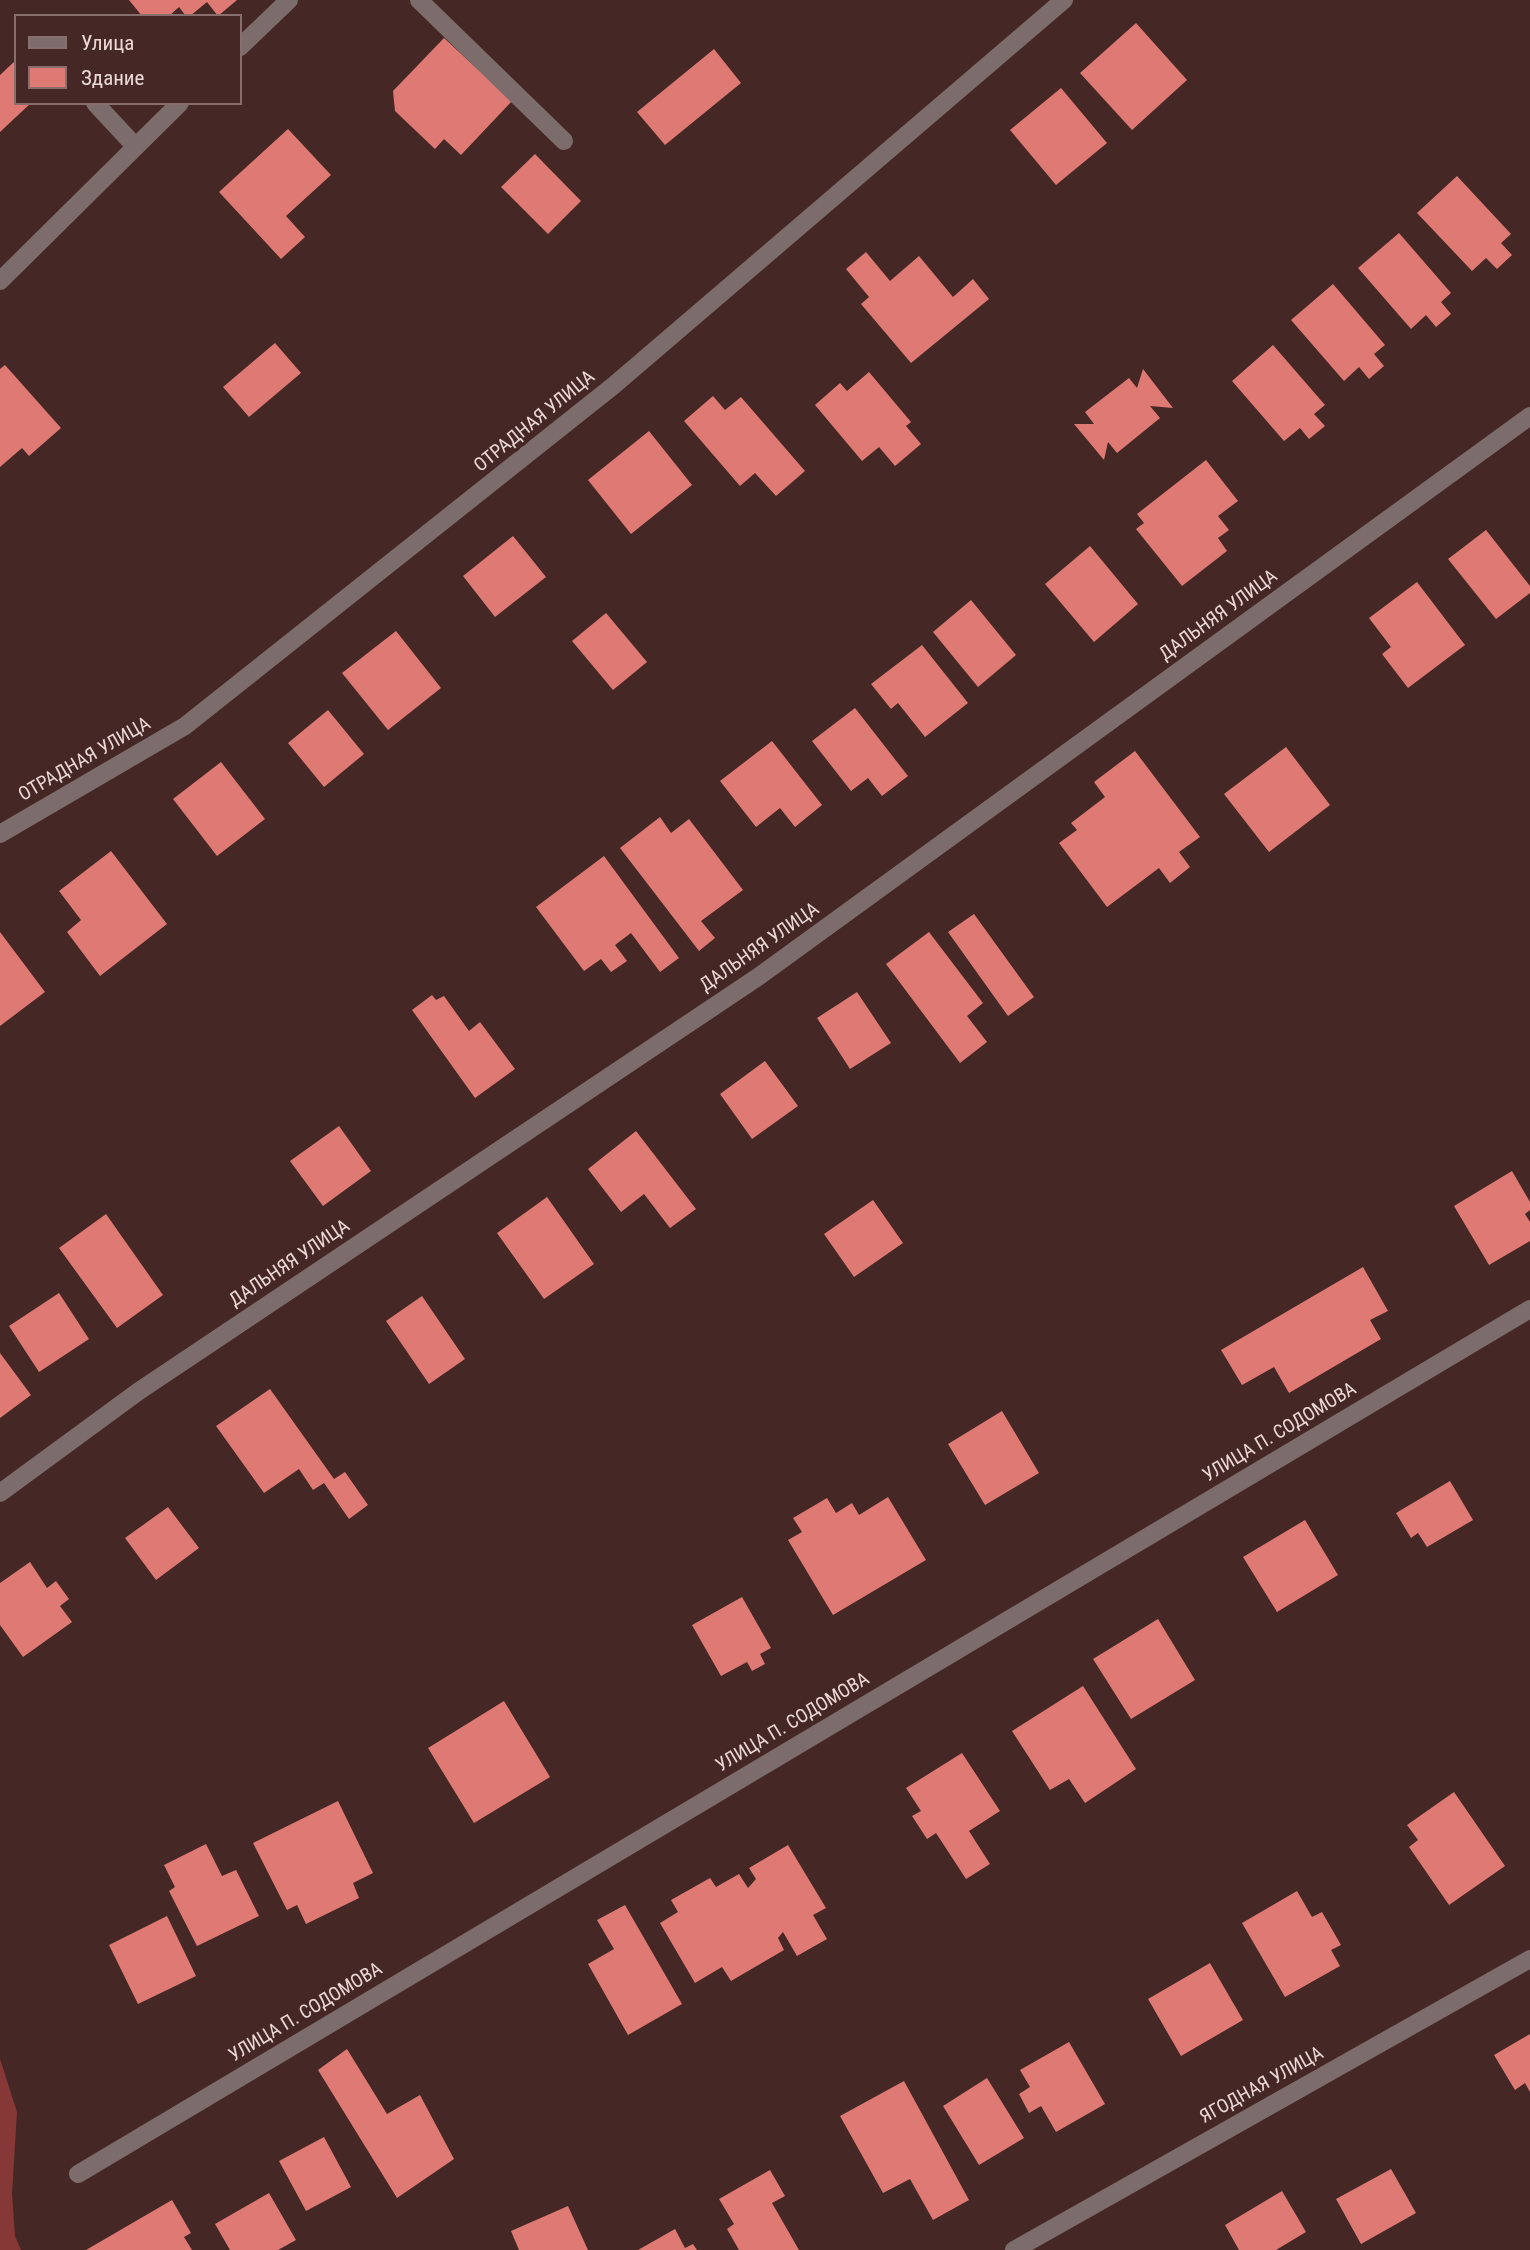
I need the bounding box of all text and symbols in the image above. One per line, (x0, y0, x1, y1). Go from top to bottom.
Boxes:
legend (14, 14, 242, 105)
text: Улица (81, 31, 134, 55)
text: Здание (81, 66, 144, 90)
street label: ОТРАДНАЯ УЛИЦА (470, 366, 600, 478)
street label: ДАЛЬНЯЯ УЛИЦА (1156, 566, 1282, 666)
street label: ОТРАДНАЯ УЛИЦА (15, 713, 155, 807)
street label: ДАЛЬНЯЯ УЛИЦА (696, 898, 824, 998)
street label: ДАЛЬНЯЯ УЛИЦА (226, 1215, 354, 1313)
street label: УЛИЦА П. СОДОМОВА (1199, 1378, 1361, 1488)
street label: УЛИЦА П. СОДОМОВА (712, 1668, 874, 1778)
street label: УЛИЦА П. СОДОМОВА (225, 1958, 387, 2068)
street label: ЯГОДНАЯ УЛИЦА (1196, 2043, 1328, 2129)

